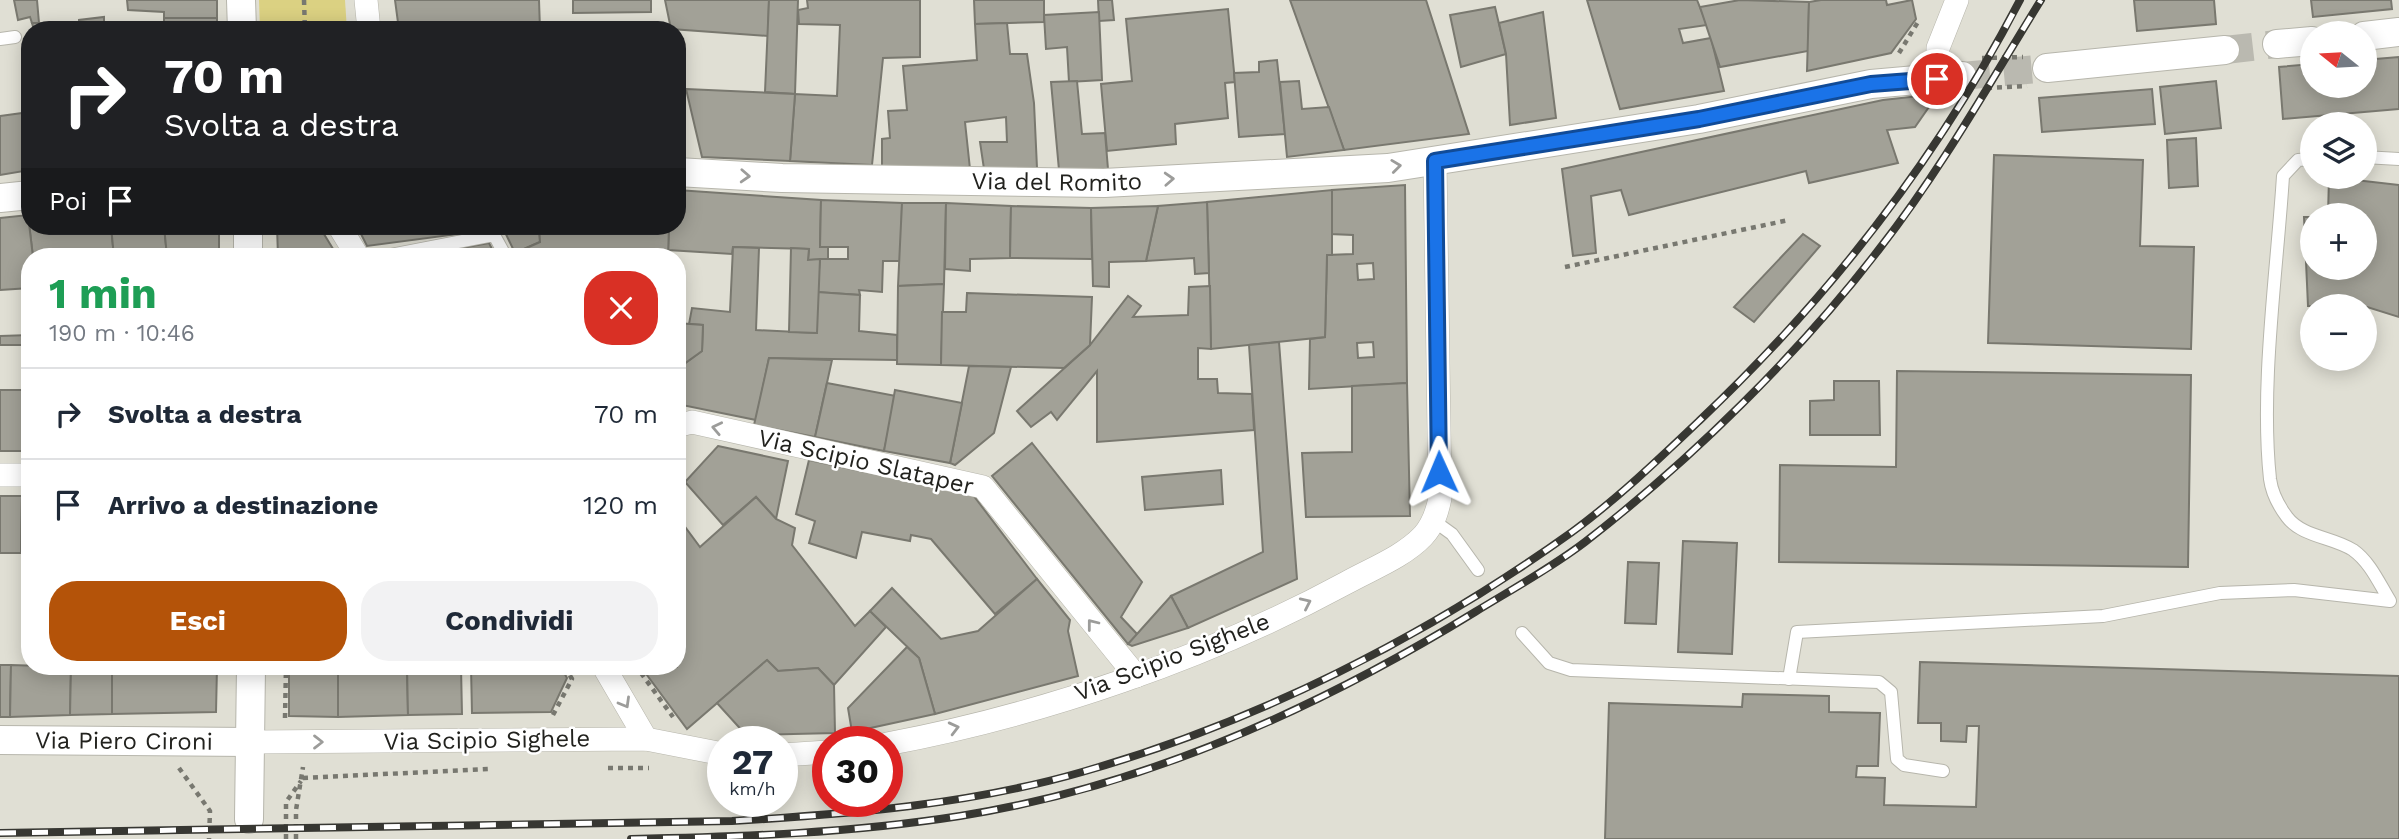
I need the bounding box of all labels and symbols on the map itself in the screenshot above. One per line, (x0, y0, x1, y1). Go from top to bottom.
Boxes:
north arrow (2300, 21, 2376, 98)
pin (1907, 49, 1967, 109)
one-way arrow (1390, 159, 1402, 174)
street label: Via del Romito (971, 167, 1143, 197)
one-way arrow (740, 168, 751, 183)
one-way arrow (1163, 172, 1174, 187)
one-way arrow (711, 422, 723, 436)
street label: Via Scipio Slataper (755, 424, 977, 500)
position arrow (1402, 435, 1476, 509)
one-way arrow (1299, 598, 1311, 612)
street label: Via Scipio Sighele (1071, 607, 1273, 707)
one-way arrow (1087, 620, 1100, 632)
one-way arrow (617, 696, 630, 708)
one-way arrow (947, 722, 959, 736)
street label: Via Scipio Sighele (383, 724, 591, 756)
street label: Via Piero Cironi (35, 726, 213, 756)
speed limit sign: 30 (812, 726, 903, 817)
one-way arrow (314, 734, 324, 750)

